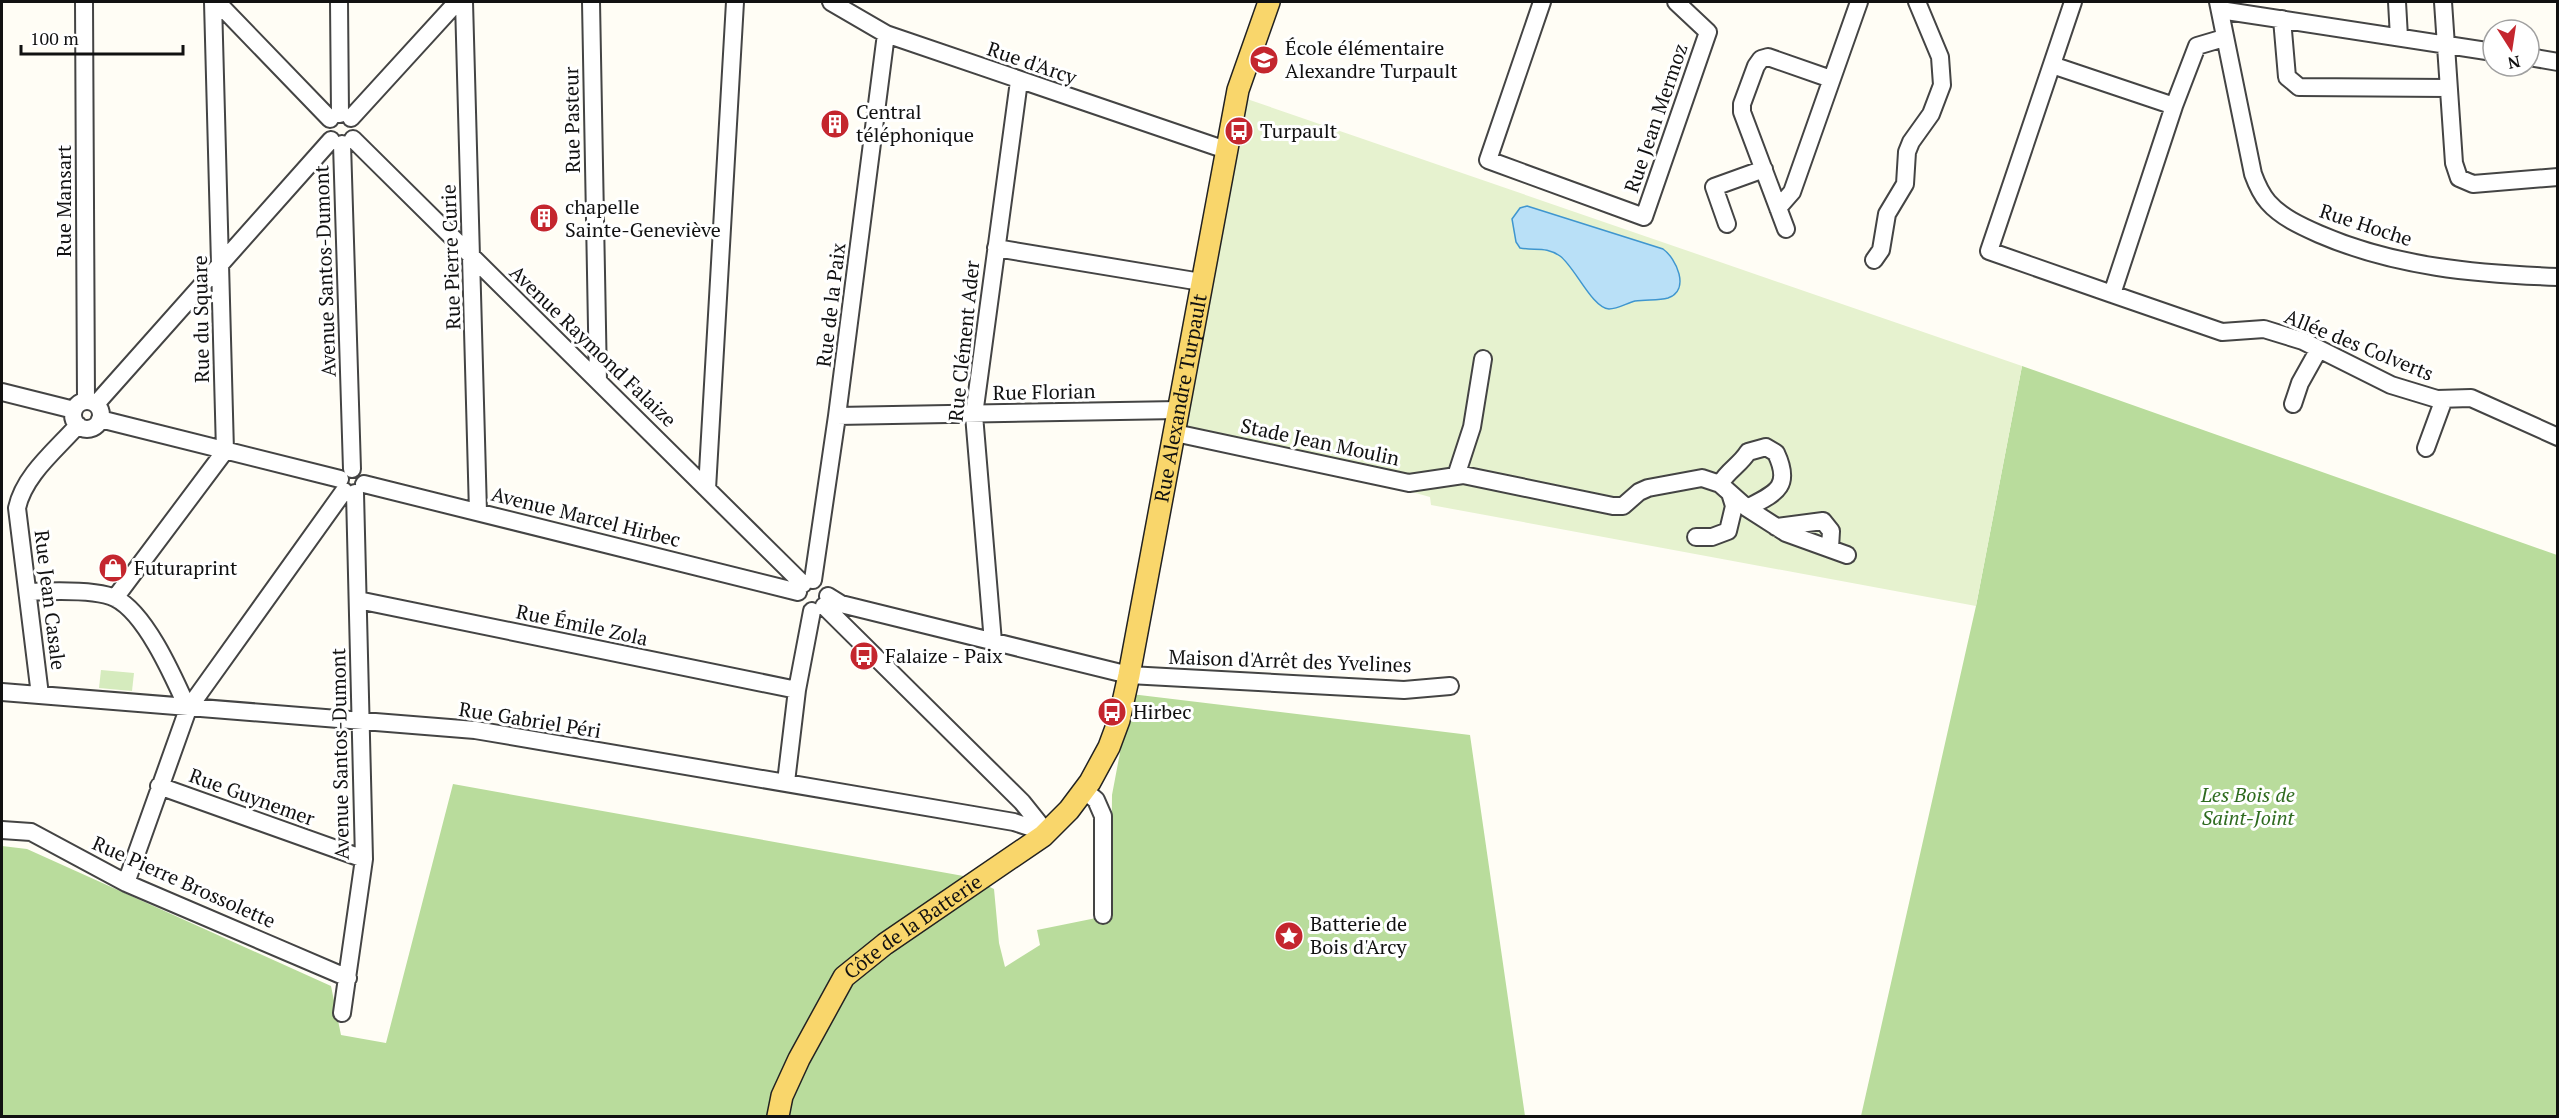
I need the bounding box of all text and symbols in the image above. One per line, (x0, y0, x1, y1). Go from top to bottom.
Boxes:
scale bar (21, 18, 183, 56)
north arrow (2481, 18, 2541, 78)
text: 100 m (30, 26, 79, 50)
place label: École élémentaire Alexandre Turpault (1285, 34, 1458, 84)
street label: Rue d'Arcy (984, 35, 1081, 91)
street label: Rue Jean Mermoz (1617, 40, 1694, 196)
school or university icon: École élémentaire Alexandre Turpault (1248, 44, 1280, 76)
text: N (2506, 51, 2522, 75)
street label: Rue Pasteur (557, 66, 586, 173)
place label: Central téléphonique (856, 98, 974, 148)
building icon: Central téléphonique (819, 108, 851, 140)
bus stop icon: Turpault (1223, 115, 1255, 147)
place label: Turpault (1260, 117, 1338, 144)
street label: Rue Mansart (50, 144, 77, 257)
street label: Avenue Santos-Dumont (307, 164, 342, 377)
street label: Rue Pierre Curie (434, 184, 467, 330)
place label: chapelle Sainte-Geneviève (565, 193, 721, 243)
street label: Rue Hoche (2316, 197, 2416, 252)
building icon: chapelle Sainte-Geneviève (528, 202, 560, 234)
street label: Rue de la Paix (810, 241, 852, 368)
street label: Rue du Square (186, 255, 215, 383)
street label: Avenue Raymond Falaize (504, 259, 683, 433)
street label: Rue Clément Ader (942, 259, 985, 423)
street label: Rue Alexandre Turpault (1147, 291, 1213, 504)
street label: Allée des Colverts (2281, 302, 2438, 387)
street label: Rue Florian (992, 377, 1096, 406)
street label: Stade Jean Moulin (1238, 411, 1402, 472)
street label: Avenue Marcel Hirbec (489, 480, 683, 553)
street label: Rue Jean Casale (29, 528, 72, 671)
shop icon: Futuraprint (97, 552, 129, 584)
place label: Futuraprint (134, 554, 238, 581)
street label: Rue Émile Zola (514, 597, 650, 652)
bus stop icon: Falaize - Paix (848, 640, 880, 672)
place label: Falaize - Paix (885, 642, 1003, 669)
street label: Maison d'Arrêt des Yvelines (1168, 643, 1412, 678)
street label: Avenue Santos-Dumont (324, 647, 355, 860)
street label: Rue Gabriel Péri (457, 695, 603, 744)
bus stop icon: Hirbec (1096, 696, 1128, 728)
place label: Hirbec (1133, 698, 1192, 725)
street label: Rue Guynemer (186, 761, 319, 832)
park label: Les Bois de Saint-Joint (2200, 781, 2295, 831)
street label: Rue Pierre Brossolette (88, 829, 280, 934)
street label: Côte de la Batterie (838, 868, 987, 985)
place label: Batterie de Bois d'Arcy (1310, 910, 1408, 960)
place icon: Batterie de Bois d'Arcy (1273, 920, 1305, 952)

